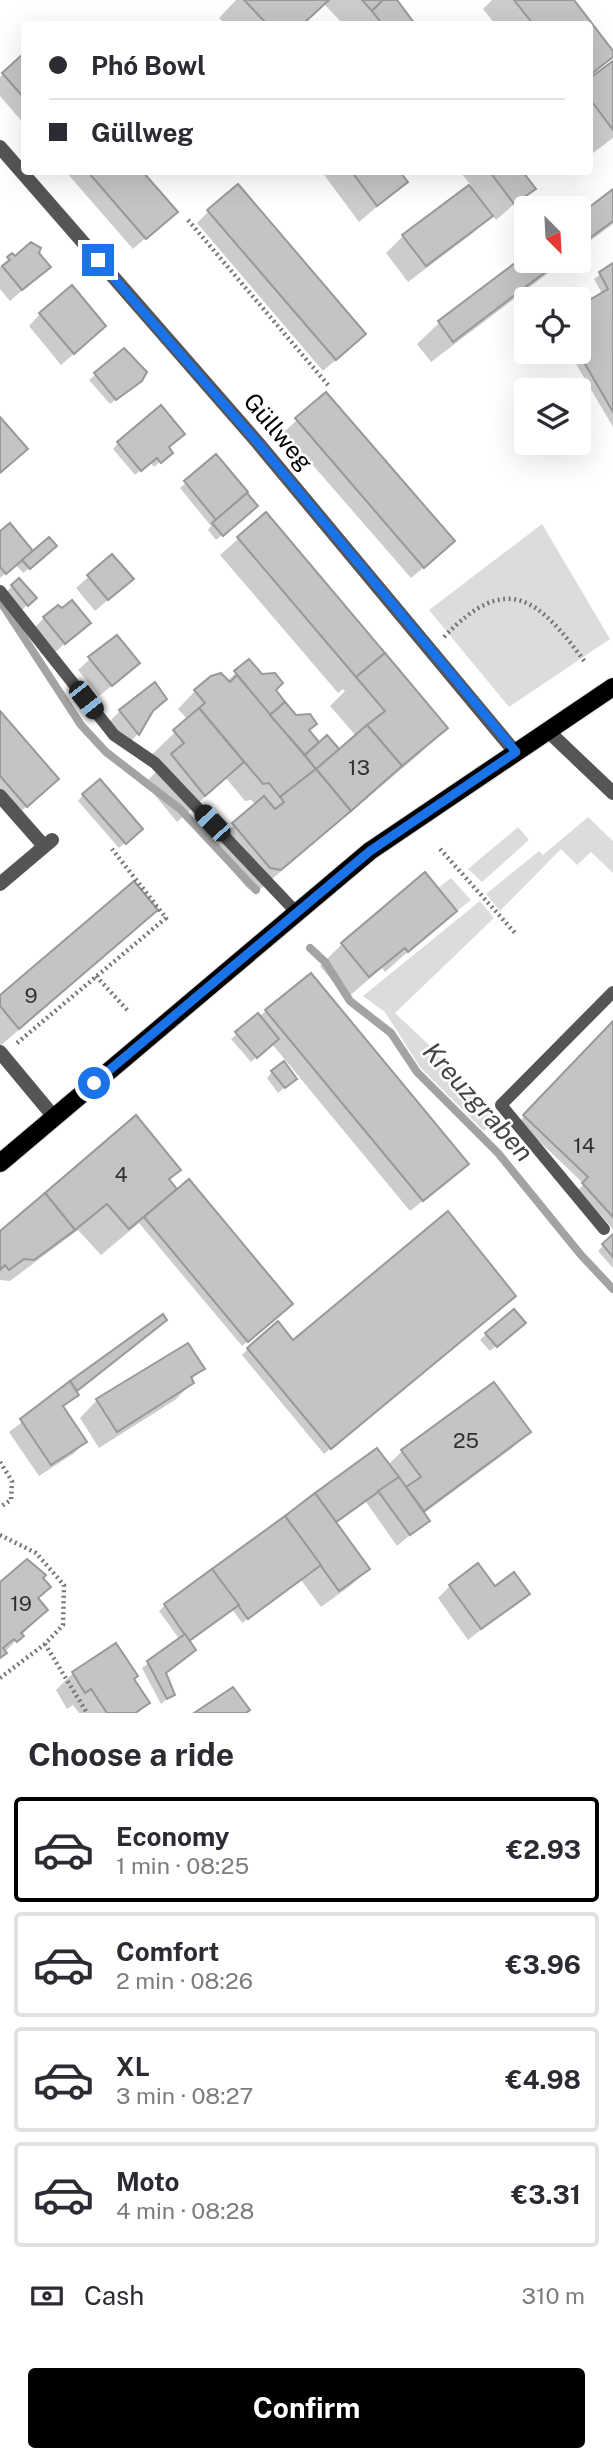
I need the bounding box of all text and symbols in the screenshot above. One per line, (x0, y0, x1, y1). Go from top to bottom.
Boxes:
text: Phó Bowl (91, 50, 206, 81)
text: Güllweg (91, 117, 194, 148)
north arrow (514, 196, 592, 273)
map controls (514, 196, 591, 455)
route end (82, 244, 114, 276)
button: locate (514, 287, 591, 364)
button: layers (514, 378, 591, 455)
street label: Güllweg (238, 387, 319, 476)
car (65, 677, 108, 723)
house number: 13 (348, 755, 370, 780)
car (190, 800, 235, 846)
house number: 9 (24, 983, 38, 1008)
water label: Kreuzgraben (417, 1036, 540, 1168)
route start (78, 1067, 110, 1099)
house number: 14 (573, 1133, 595, 1158)
house number: 4 (114, 1162, 128, 1187)
house number: 25 (453, 1428, 479, 1453)
house number: 19 (10, 1591, 32, 1616)
text: Choose a ride (28, 1736, 234, 1773)
icon: car (32, 1818, 95, 1881)
text: Economy (116, 1821, 229, 1852)
text: €2.93 (506, 1834, 581, 1865)
text: 1 min · 08:25 (116, 1852, 249, 1879)
icon: car (32, 1933, 95, 1996)
text: Comfort (116, 1936, 219, 1967)
text: €3.96 (506, 1949, 581, 1980)
text: 2 min · 08:26 (116, 1967, 253, 1994)
icon: car (32, 2048, 95, 2111)
text: XL (116, 2051, 150, 2082)
text: €4.98 (505, 2064, 581, 2095)
text: 3 min · 08:27 (116, 2082, 253, 2109)
icon: car (32, 2163, 95, 2226)
text: Moto (116, 2166, 179, 2197)
text: €3.31 (511, 2179, 581, 2210)
text: 4 min · 08:28 (116, 2197, 254, 2224)
icon: cash (28, 2277, 66, 2315)
text: Cash (84, 2280, 144, 2311)
text: 310 m (522, 2282, 585, 2309)
button: Confirm (28, 2368, 585, 2448)

